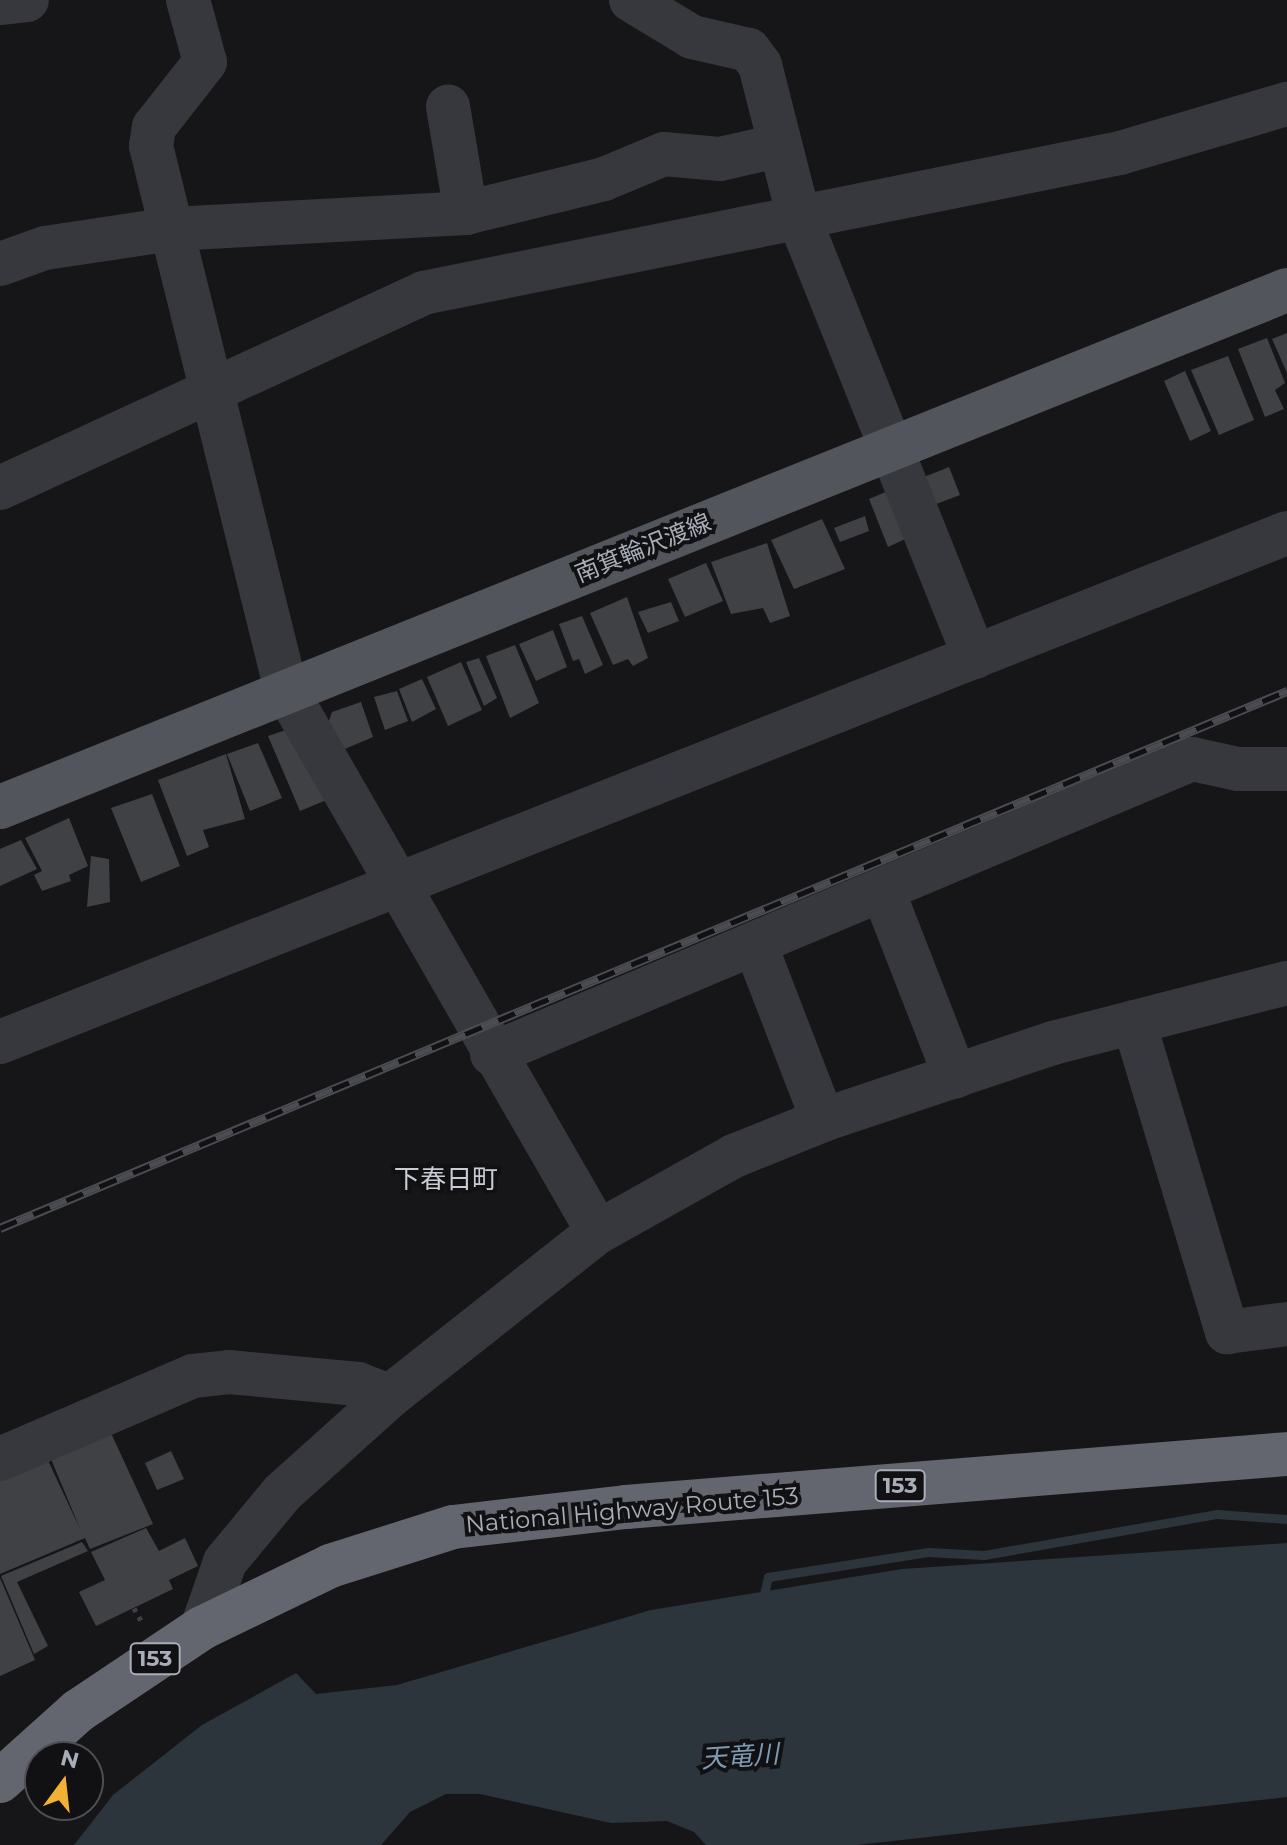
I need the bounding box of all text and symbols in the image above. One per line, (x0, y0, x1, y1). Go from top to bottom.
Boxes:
street label: 南箕輪沢渡線 (571, 508, 715, 588)
district label: 下春日町 (394, 1164, 498, 1196)
road number: 153 (874, 1468, 926, 1504)
street label: National Highway Route 153 (464, 1481, 800, 1539)
road number: 153 (129, 1641, 181, 1677)
water label: 天竜川 (700, 1739, 780, 1775)
north arrow (24, 1741, 104, 1821)
text: N (58, 1744, 82, 1775)

